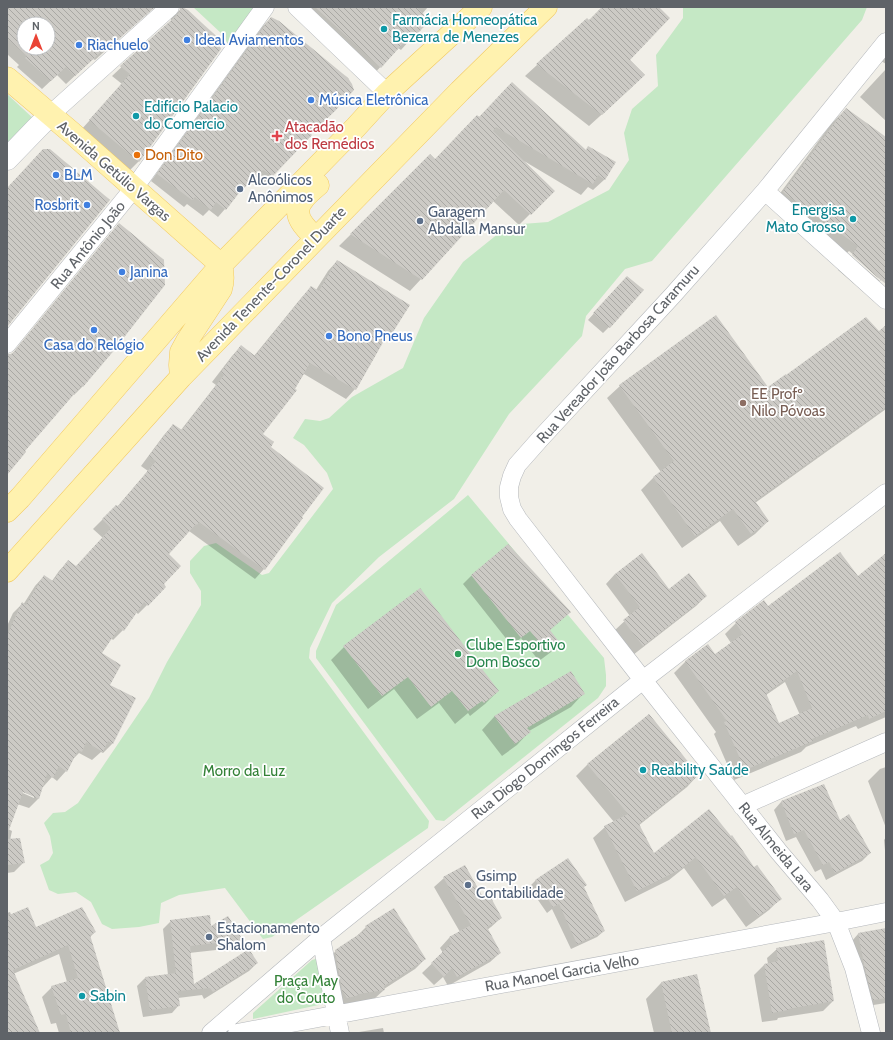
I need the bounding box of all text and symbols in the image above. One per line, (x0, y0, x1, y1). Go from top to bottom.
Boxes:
place label: Farmácia Homeopática Bezerra de Menezes (392, 11, 538, 46)
north arrow (16, 16, 56, 56)
text: N (32, 19, 40, 33)
marker: Farmácia Homeopática Bezerra de Menezes (379, 24, 389, 34)
place label: Ideal Aviamentos (195, 31, 304, 49)
marker: Ideal Aviamentos (182, 35, 192, 45)
place label: Riachuelo (87, 36, 149, 54)
marker: Riachuelo (74, 40, 84, 50)
place label: Música Eletrônica (319, 91, 429, 109)
marker: Música Eletrônica (306, 95, 316, 105)
place label: Edifício Palacio do Comercio (144, 98, 238, 133)
marker: Edifício Palacio do Comercio (131, 111, 141, 121)
street label: Avenida Getúlio Vargas (54, 117, 174, 225)
place label: Atacadão dos Remédios (285, 118, 374, 153)
marker: Atacadão dos Remédios (272, 131, 282, 141)
place label: Don Dito (145, 146, 203, 164)
marker: Don Dito (132, 150, 142, 160)
place label: BLM (64, 166, 93, 184)
marker: BLM (51, 170, 61, 180)
place label: Alcoólicos Anônimos (248, 171, 313, 206)
marker: Alcoólicos Anônimos (235, 184, 245, 194)
place label: Rosbrit (34, 196, 79, 214)
street label: Rua Antônio João (47, 197, 129, 293)
marker: Rosbrit (82, 200, 92, 210)
place label: Energisa Mato Grosso (766, 201, 846, 236)
street label: Avenida Tenente-Coronel Duarte (192, 203, 350, 365)
place label: Garagem Abdalla Mansur (428, 203, 525, 238)
marker: Energisa Mato Grosso (848, 214, 858, 224)
marker: Garagem Abdalla Mansur (415, 216, 425, 226)
street label: Rua Vereador João Barbosa Caramuru (533, 261, 703, 447)
place label: Janina (129, 263, 169, 281)
marker: Janina (117, 267, 127, 277)
marker: Casa do Relógio (89, 325, 99, 335)
place label: Bono Pneus (337, 327, 413, 345)
marker: Bono Pneus (324, 331, 334, 341)
place label: Casa do Relógio (44, 336, 144, 354)
place label: EE Profº Nilo Póvoas (751, 385, 825, 420)
marker: EE Profº Nilo Póvoas (738, 398, 748, 408)
place label: Clube Esportivo Dom Bosco (466, 636, 566, 671)
marker: Clube Esportivo Dom Bosco (453, 649, 463, 659)
street label: Rua Diogo Domingos Ferreira (468, 692, 623, 823)
place label: Reability Saúde (651, 761, 749, 779)
park label: Morro da Luz (203, 762, 285, 780)
marker: Reability Saúde (638, 765, 648, 775)
street label: Rua Almeida Lara (735, 799, 818, 896)
place label: Gsimp Contabilidade (476, 867, 564, 902)
marker: Gsimp Contabilidade (463, 880, 473, 890)
place label: Estacionamento Shalom (217, 919, 320, 954)
marker: Estacionamento Shalom (204, 932, 214, 942)
street label: Rua Manoel Garcia Velho (484, 951, 640, 995)
park label: Praça May do Couto (274, 972, 339, 1007)
place label: Sabin (90, 987, 126, 1005)
marker: Sabin (77, 991, 87, 1001)

